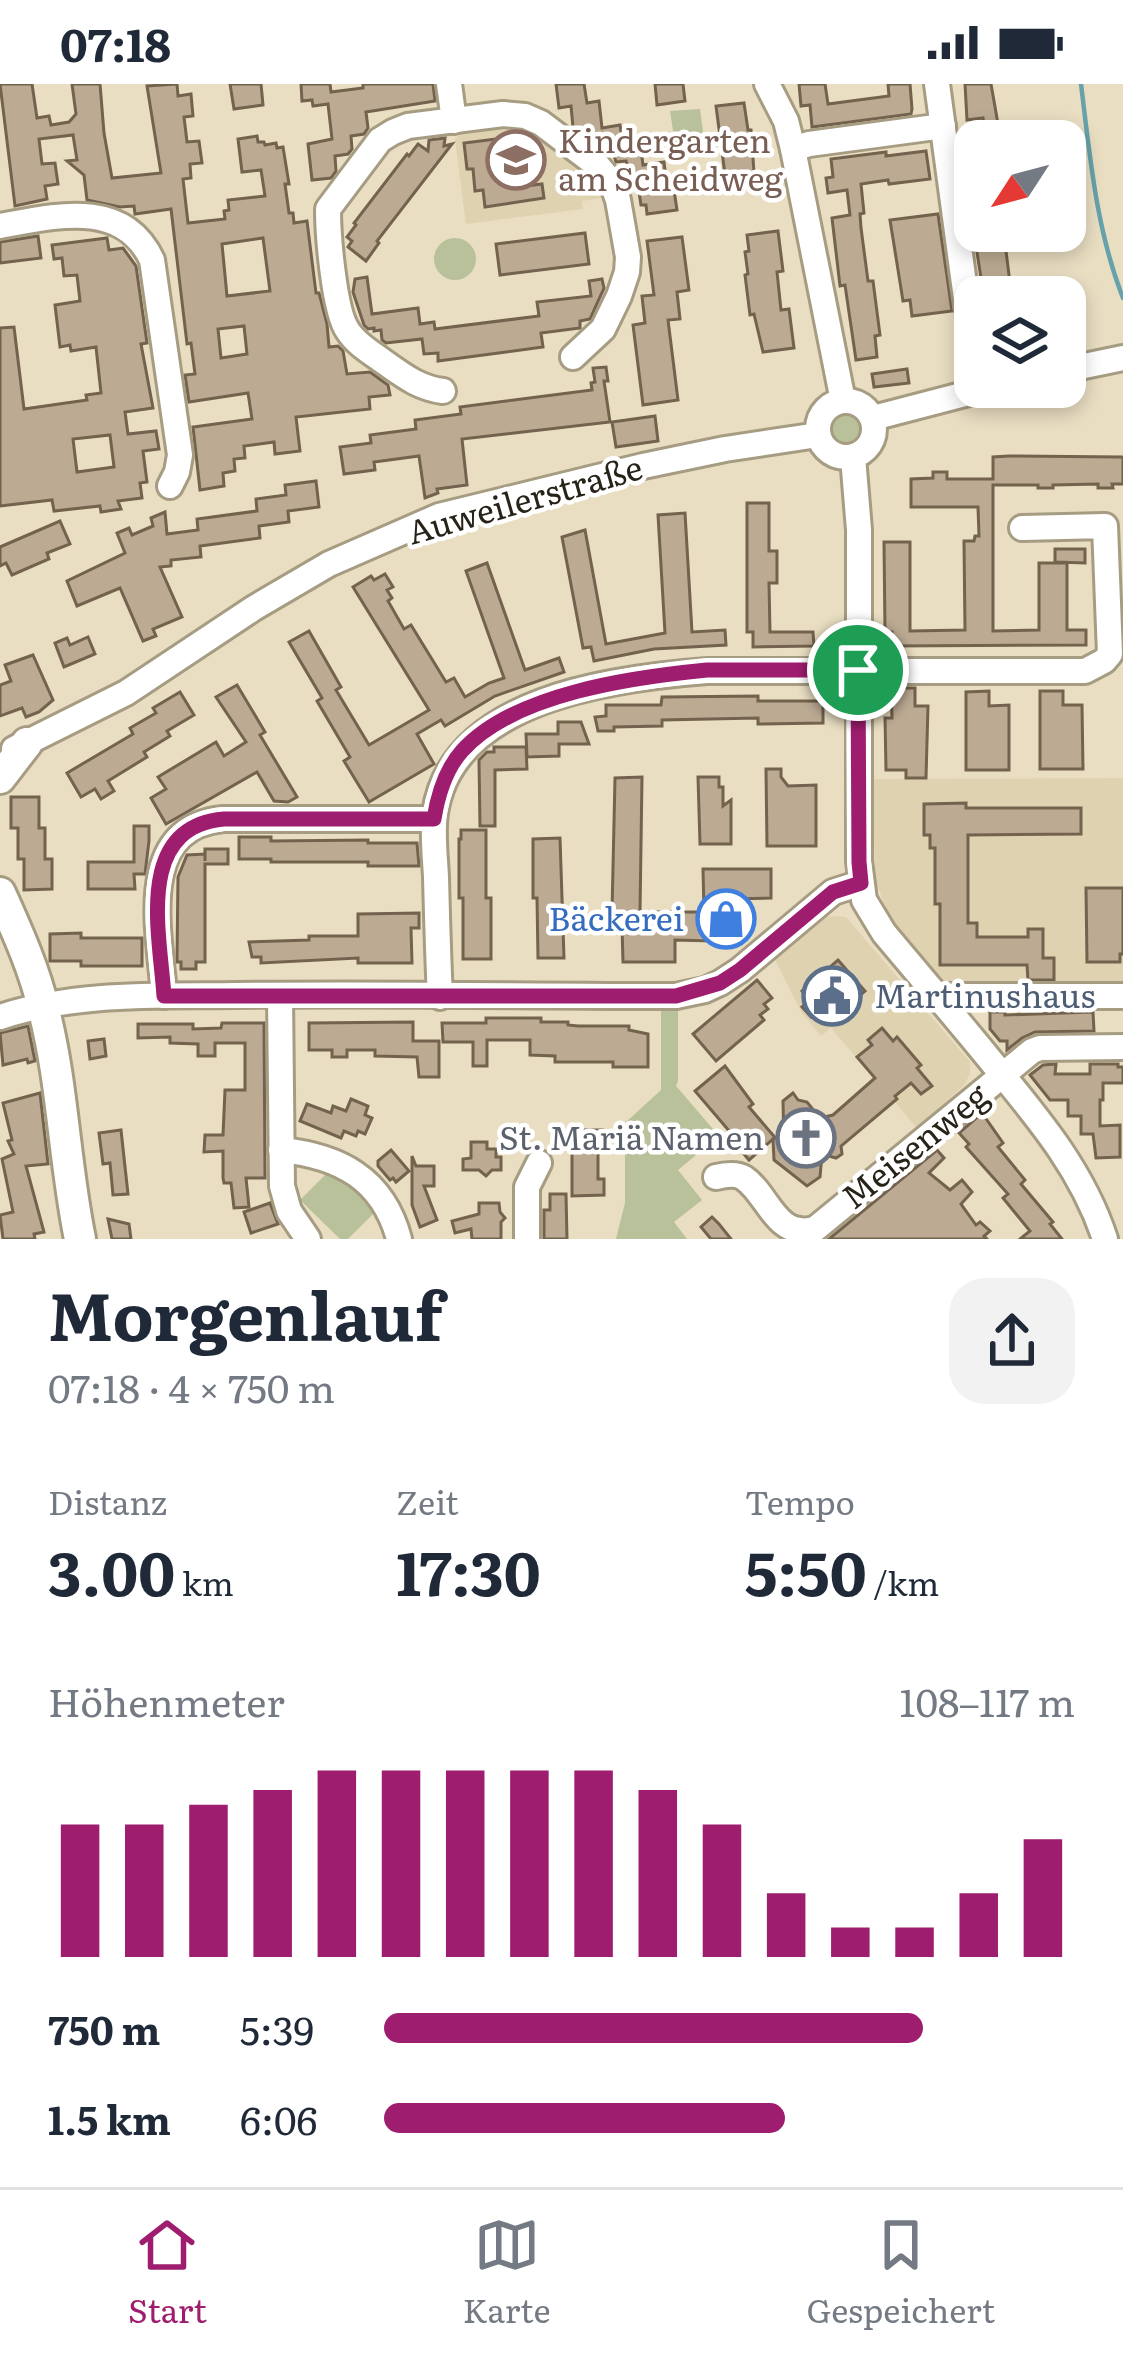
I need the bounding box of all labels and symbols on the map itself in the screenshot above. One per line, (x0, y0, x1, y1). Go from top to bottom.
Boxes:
place label: Kindergarten am Scheidweg (558, 114, 784, 201)
north arrow (954, 120, 1086, 252)
school or university icon: Kindergarten am Scheidweg (485, 129, 547, 191)
street label: Auweilerstraße (401, 441, 648, 555)
pin (807, 619, 909, 721)
shop icon: Bäckerei (695, 888, 757, 950)
place label: Bäckerei (548, 892, 684, 941)
public building icon: Martinushaus (801, 965, 863, 1027)
place label: Martinushaus (874, 969, 1095, 1018)
street label: Meisenweg (829, 1069, 998, 1219)
church icon: St. Mariä Namen (775, 1107, 837, 1169)
place label: St. Mariä Namen (499, 1111, 764, 1160)

